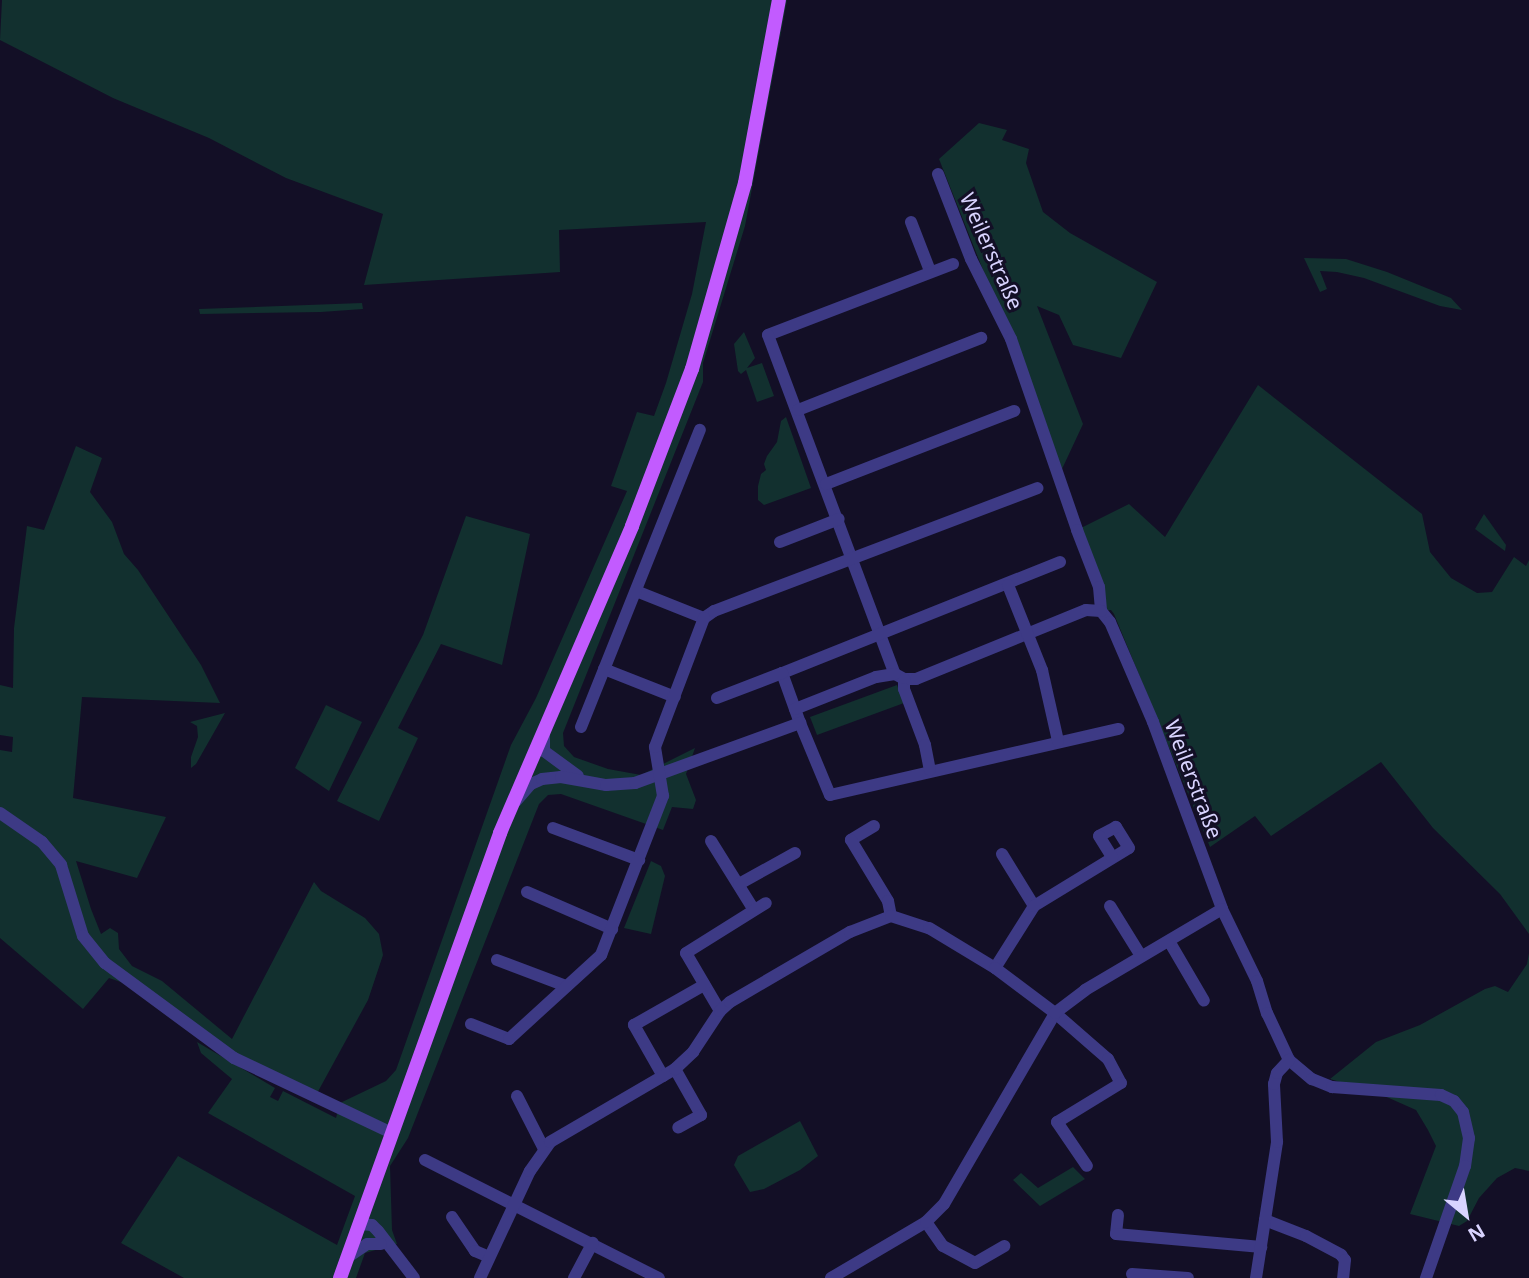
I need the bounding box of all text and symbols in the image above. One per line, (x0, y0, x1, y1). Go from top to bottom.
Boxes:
street label: Weilerstraße (955, 189, 1029, 313)
street label: Weilerstraße (1160, 716, 1228, 842)
north arrow (1431, 1180, 1501, 1250)
text: N (1463, 1218, 1490, 1248)

